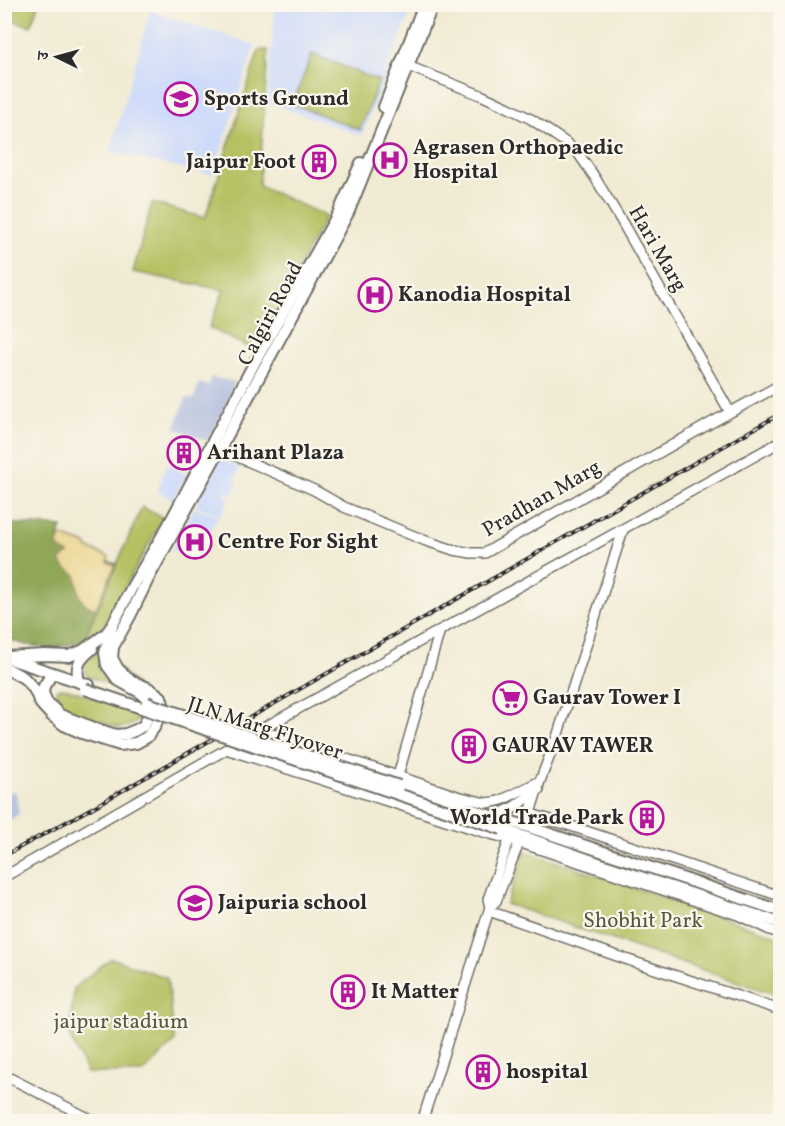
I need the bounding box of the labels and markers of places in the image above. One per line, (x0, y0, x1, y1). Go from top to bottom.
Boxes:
school or university icon: Sports Ground (163, 81, 199, 117)
place label: Sports Ground (204, 85, 349, 114)
place label: Agrasen Orthopaedic Hospital (413, 134, 623, 187)
hospital icon: Agrasen Orthopaedic Hospital (372, 142, 408, 178)
building icon: Jaipur Foot (301, 144, 337, 180)
place label: Jaipur Foot (185, 148, 296, 177)
hospital icon: Kanodia Hospital (357, 277, 393, 313)
place label: Kanodia Hospital (398, 281, 571, 310)
building icon: Arihant Plaza (166, 435, 202, 471)
place label: Arihant Plaza (207, 439, 344, 468)
hospital icon: Centre For Sight (177, 524, 213, 560)
place label: Centre For Sight (218, 528, 378, 557)
supermarket icon: Gaurav Tower I (492, 680, 528, 716)
place label: Gaurav Tower I (533, 684, 681, 713)
building icon: GAURAV TAWER (451, 728, 487, 764)
place label: GAURAV TAWER (492, 732, 654, 761)
building icon: World Trade Park (629, 800, 665, 836)
place label: World Trade Park (450, 804, 624, 833)
school or university icon: Jaipuria school (177, 885, 213, 921)
place label: Jaipuria school (217, 889, 367, 918)
building icon: It Matter (330, 974, 366, 1010)
place label: It Matter (371, 978, 459, 1007)
building icon: hospital (465, 1054, 501, 1090)
place label: hospital (506, 1058, 588, 1087)

